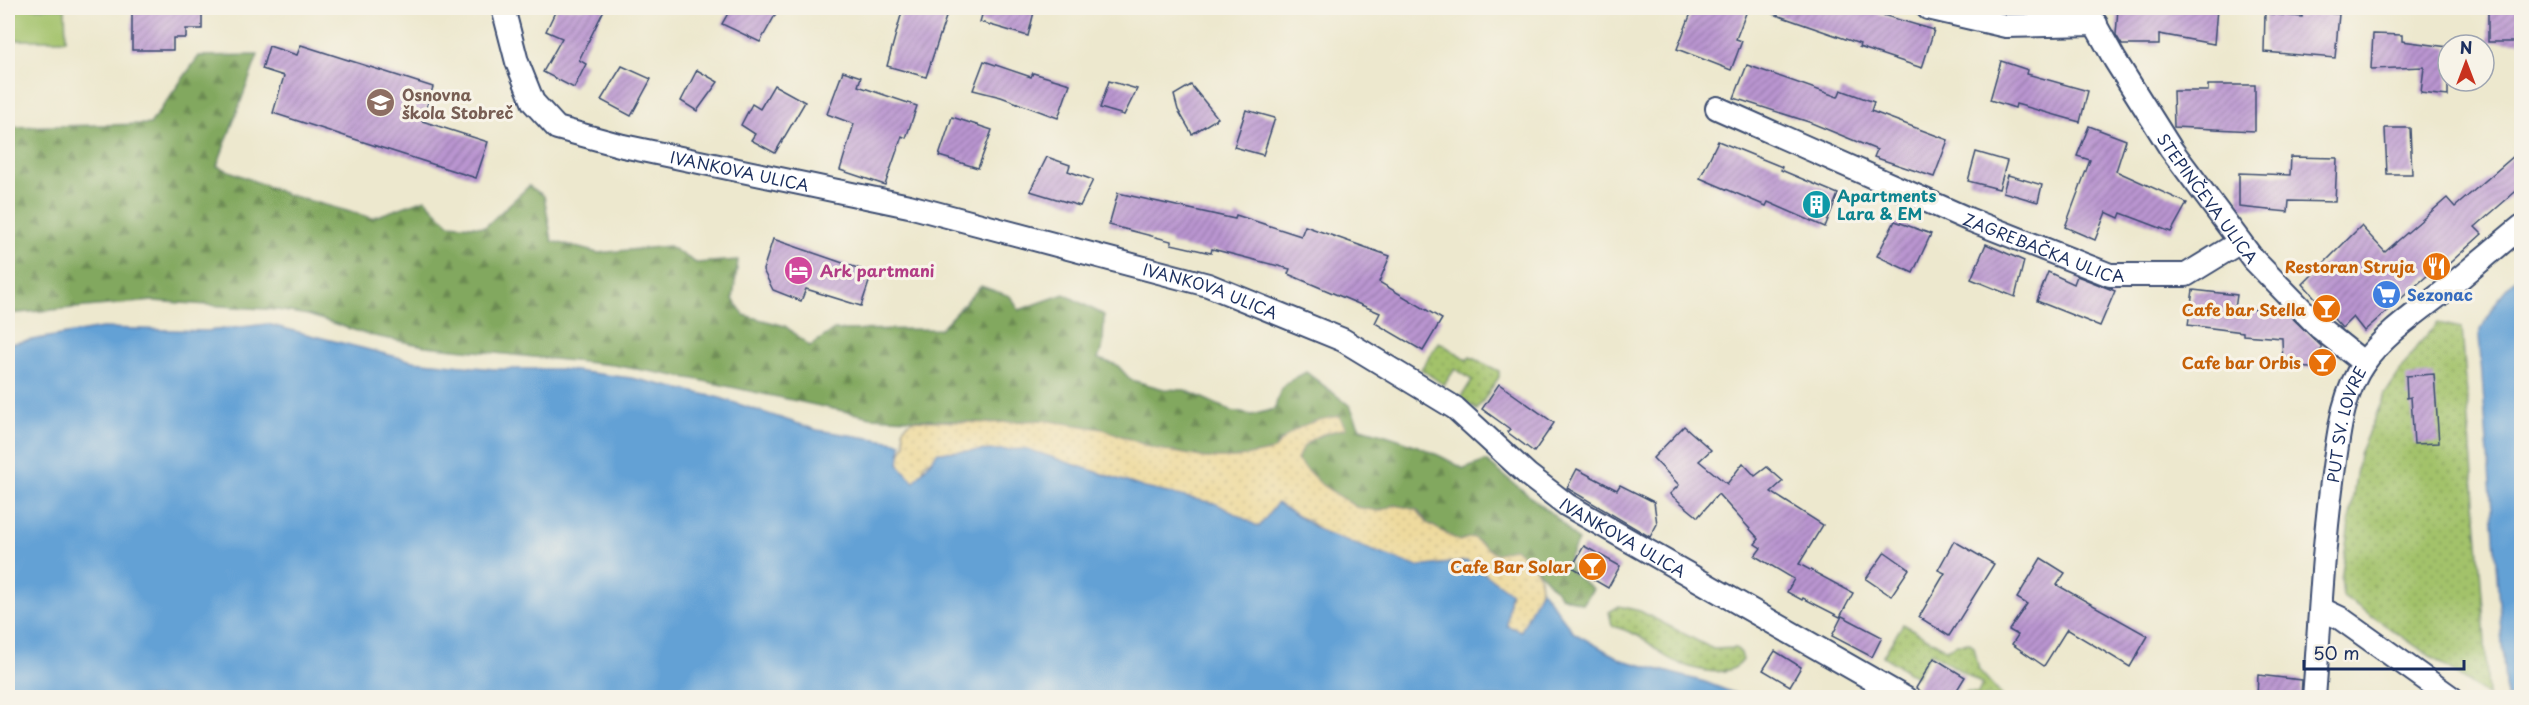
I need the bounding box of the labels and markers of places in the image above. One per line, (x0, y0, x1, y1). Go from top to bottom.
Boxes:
place label: Osnovna škola Stobreč (402, 82, 513, 124)
school or university icon: Osnovna škola Stobreč (365, 87, 397, 119)
place label: Apartments Lara & EM (1837, 183, 1936, 225)
building icon: Apartments Lara & EM (1800, 188, 1832, 220)
restaurant icon: Restoran Struja (2420, 250, 2452, 282)
hotel icon: Ark partmani (783, 254, 815, 286)
place label: Restoran Struja (2285, 254, 2415, 278)
place label: Ark partmani (820, 258, 935, 282)
supermarket icon: Sezonac (2370, 278, 2402, 310)
place label: Sezonac (2407, 282, 2473, 306)
bar icon: Cafe bar Stella (2311, 293, 2343, 325)
place label: Cafe bar Stella (2182, 297, 2306, 321)
bar icon: Cafe bar Orbis (2306, 346, 2338, 378)
place label: Cafe bar Orbis (2182, 350, 2301, 374)
bar icon: Cafe Bar Solar (1577, 550, 1609, 582)
place label: Cafe Bar Solar (1450, 554, 1573, 578)

